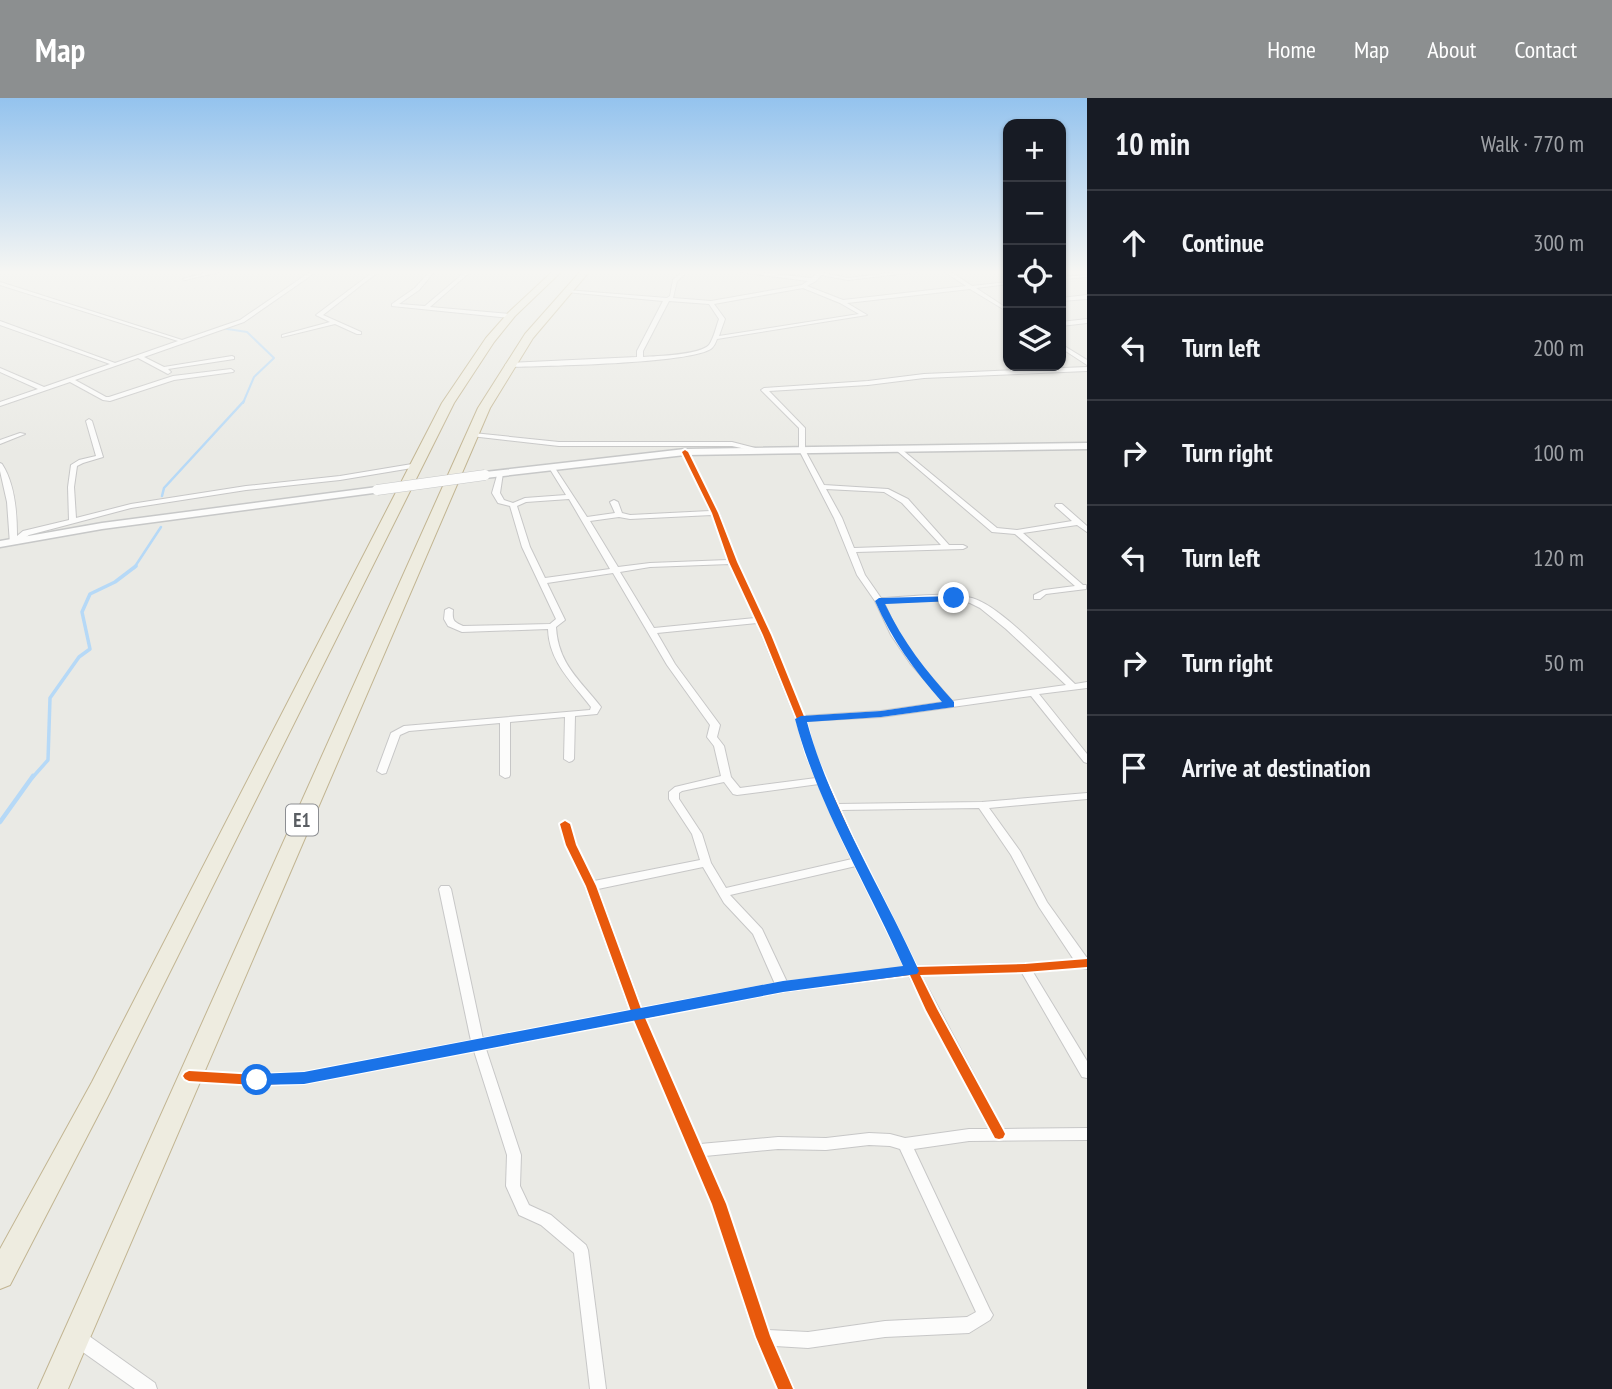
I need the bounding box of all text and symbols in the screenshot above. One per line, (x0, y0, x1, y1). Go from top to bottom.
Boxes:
text: Map (35, 28, 85, 71)
text: Home (1267, 34, 1316, 65)
text: Map (1354, 34, 1389, 65)
text: About (1427, 34, 1476, 65)
text: Contact (1514, 34, 1577, 65)
map controls (1003, 119, 1066, 371)
button: + (1003, 119, 1066, 182)
text: 10 min (1115, 124, 1190, 163)
text: Walk · 770 m (1481, 129, 1584, 158)
button: − (1003, 182, 1066, 245)
icon: ahead (1115, 224, 1153, 262)
text: Continue (1182, 226, 1264, 259)
text: 300 m (1533, 228, 1584, 257)
button: locate (1003, 245, 1066, 308)
button: layers (1003, 308, 1066, 371)
icon: left (1115, 329, 1153, 367)
text: Turn left (1182, 331, 1260, 364)
text: 200 m (1533, 333, 1584, 362)
icon: right (1115, 434, 1153, 472)
text: Turn right (1182, 436, 1273, 469)
text: 100 m (1533, 438, 1584, 467)
icon: left (1115, 539, 1153, 577)
text: Turn left (1182, 541, 1260, 574)
text: 120 m (1533, 543, 1584, 572)
route end (938, 582, 969, 613)
icon: right (1115, 644, 1153, 682)
text: Turn right (1182, 646, 1273, 679)
text: 50 m (1543, 648, 1584, 677)
icon: arrive (1115, 749, 1153, 787)
text: Arrive at destination (1182, 751, 1371, 784)
road number: E1 (286, 804, 318, 835)
route start (241, 1064, 272, 1095)

